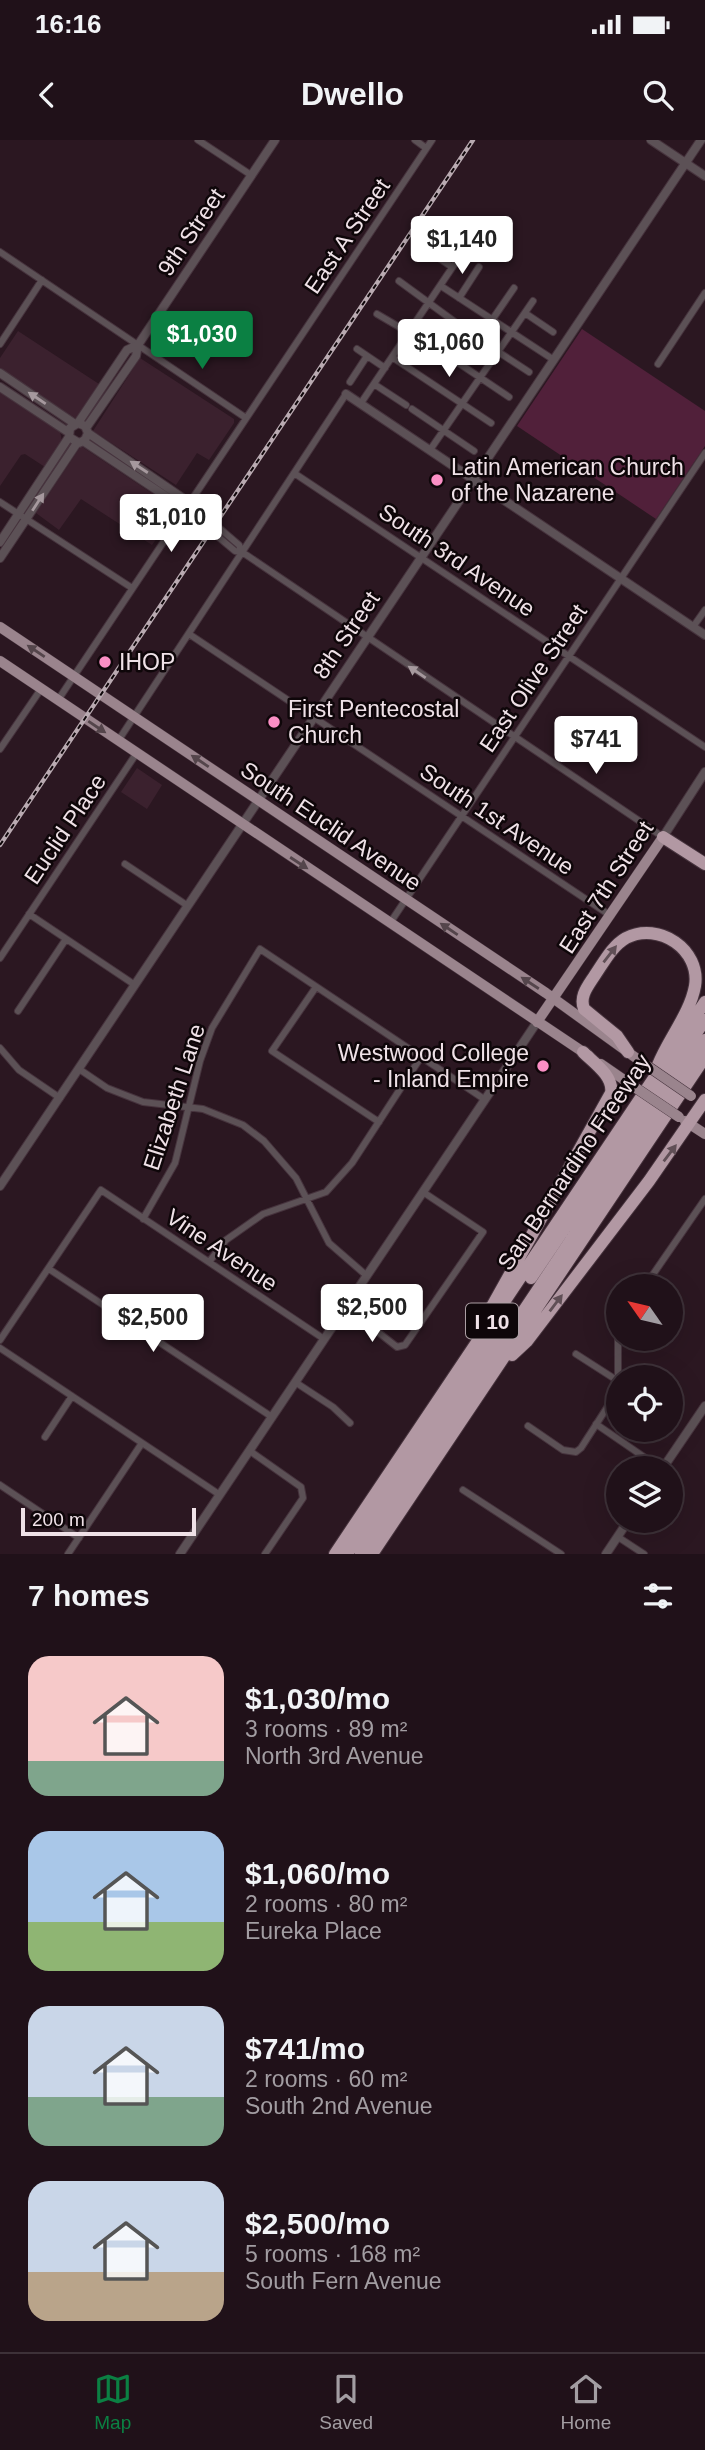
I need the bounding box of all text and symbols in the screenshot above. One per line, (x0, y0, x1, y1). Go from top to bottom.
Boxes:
text: 16:16 (35, 9, 102, 39)
icon: back (28, 76, 66, 114)
text: Dwello (301, 76, 404, 112)
icon: search (639, 76, 677, 114)
street label: East A Street (299, 173, 395, 298)
street label: 9th Street (152, 183, 230, 281)
pin: $1,140 (405, 216, 519, 276)
text: $1,140 (427, 226, 497, 252)
pin: $1,030 (145, 312, 259, 371)
pin: $1,060 (392, 320, 506, 379)
text: $1,030 (167, 321, 237, 347)
text: $1,060 (414, 329, 484, 355)
one-way arrow (28, 392, 47, 405)
place label: Latin American Church of the Nazarene (451, 454, 684, 506)
one-way arrow (130, 461, 149, 474)
marker: Latin American Church of the Nazarene (429, 472, 445, 488)
one-way arrow (32, 492, 45, 511)
pin: $1,010 (114, 494, 228, 554)
street label: South 3rd Avenue (374, 498, 540, 622)
text: $1,010 (136, 504, 206, 530)
street label: 8th Street (307, 586, 385, 684)
street label: East Olive Street (474, 599, 592, 757)
one-way arrow (27, 645, 46, 658)
place label: IHOP (119, 649, 175, 675)
marker: IHOP (97, 654, 113, 670)
one-way arrow (408, 665, 426, 679)
place label: First Pentecostal Church (288, 696, 459, 748)
marker: First Pentecostal Church (266, 714, 282, 730)
pin: $741 (555, 716, 637, 776)
one-way arrow (88, 720, 106, 734)
text: $741 (570, 726, 622, 752)
one-way arrow (190, 754, 210, 767)
street label: South Euclid Avenue (236, 756, 426, 896)
street label: South 1st Avenue (415, 758, 579, 880)
street label: Euclid Place (19, 769, 111, 889)
street label: East 7th Street (554, 816, 659, 958)
one-way arrow (290, 856, 308, 870)
one-way arrow (440, 923, 459, 936)
one-way arrow (603, 945, 617, 963)
one-way arrow (521, 976, 539, 990)
street label: Elizabeth Lane (138, 1021, 210, 1173)
place label: Westwood College - Inland Empire (338, 1040, 529, 1092)
street label: San Bernardino Freeway (492, 1049, 656, 1275)
marker: Westwood College - Inland Empire (535, 1058, 551, 1074)
one-way arrow (663, 1144, 677, 1162)
street label: Vine Avenue (162, 1203, 282, 1297)
north arrow (606, 1274, 682, 1351)
map controls (606, 1274, 683, 1533)
pin: $2,500 (315, 1284, 429, 1344)
pin: $2,500 (96, 1294, 210, 1354)
text: $2,500 (337, 1294, 407, 1320)
one-way arrow (548, 1294, 562, 1312)
text: $2,500 (118, 1304, 188, 1330)
road number: I 10 (466, 1304, 518, 1338)
button: locate (606, 1365, 683, 1442)
button: layers (606, 1456, 683, 1533)
scale bar (21, 1505, 196, 1537)
text: 200 m (32, 1509, 85, 1530)
icon: filters (639, 1577, 677, 1615)
text: 7 homes (28, 1579, 150, 1612)
text: $1,030/mo (245, 1682, 390, 1715)
icon: home (84, 1684, 168, 1768)
text: 3 rooms · 89 m² (245, 1716, 407, 1742)
text: North 3rd Avenue (245, 1743, 424, 1769)
text: $1,060/mo (245, 1857, 390, 1890)
icon: home (84, 1859, 168, 1943)
text: 2 rooms · 80 m² (245, 1891, 407, 1917)
text: Eureka Place (245, 1918, 382, 1944)
text: $741/mo (245, 2032, 365, 2065)
icon: home (84, 2034, 168, 2118)
text: 2 rooms · 60 m² (245, 2066, 407, 2092)
text: South 2nd Avenue (245, 2093, 433, 2119)
text: $2,500/mo (245, 2207, 390, 2240)
icon: home (84, 2209, 168, 2293)
text: 5 rooms · 168 m² (245, 2241, 420, 2267)
text: South Fern Avenue (245, 2268, 442, 2294)
tab: Map (94, 2370, 132, 2434)
tab: Saved (319, 2370, 373, 2434)
tab: Home (561, 2370, 611, 2434)

